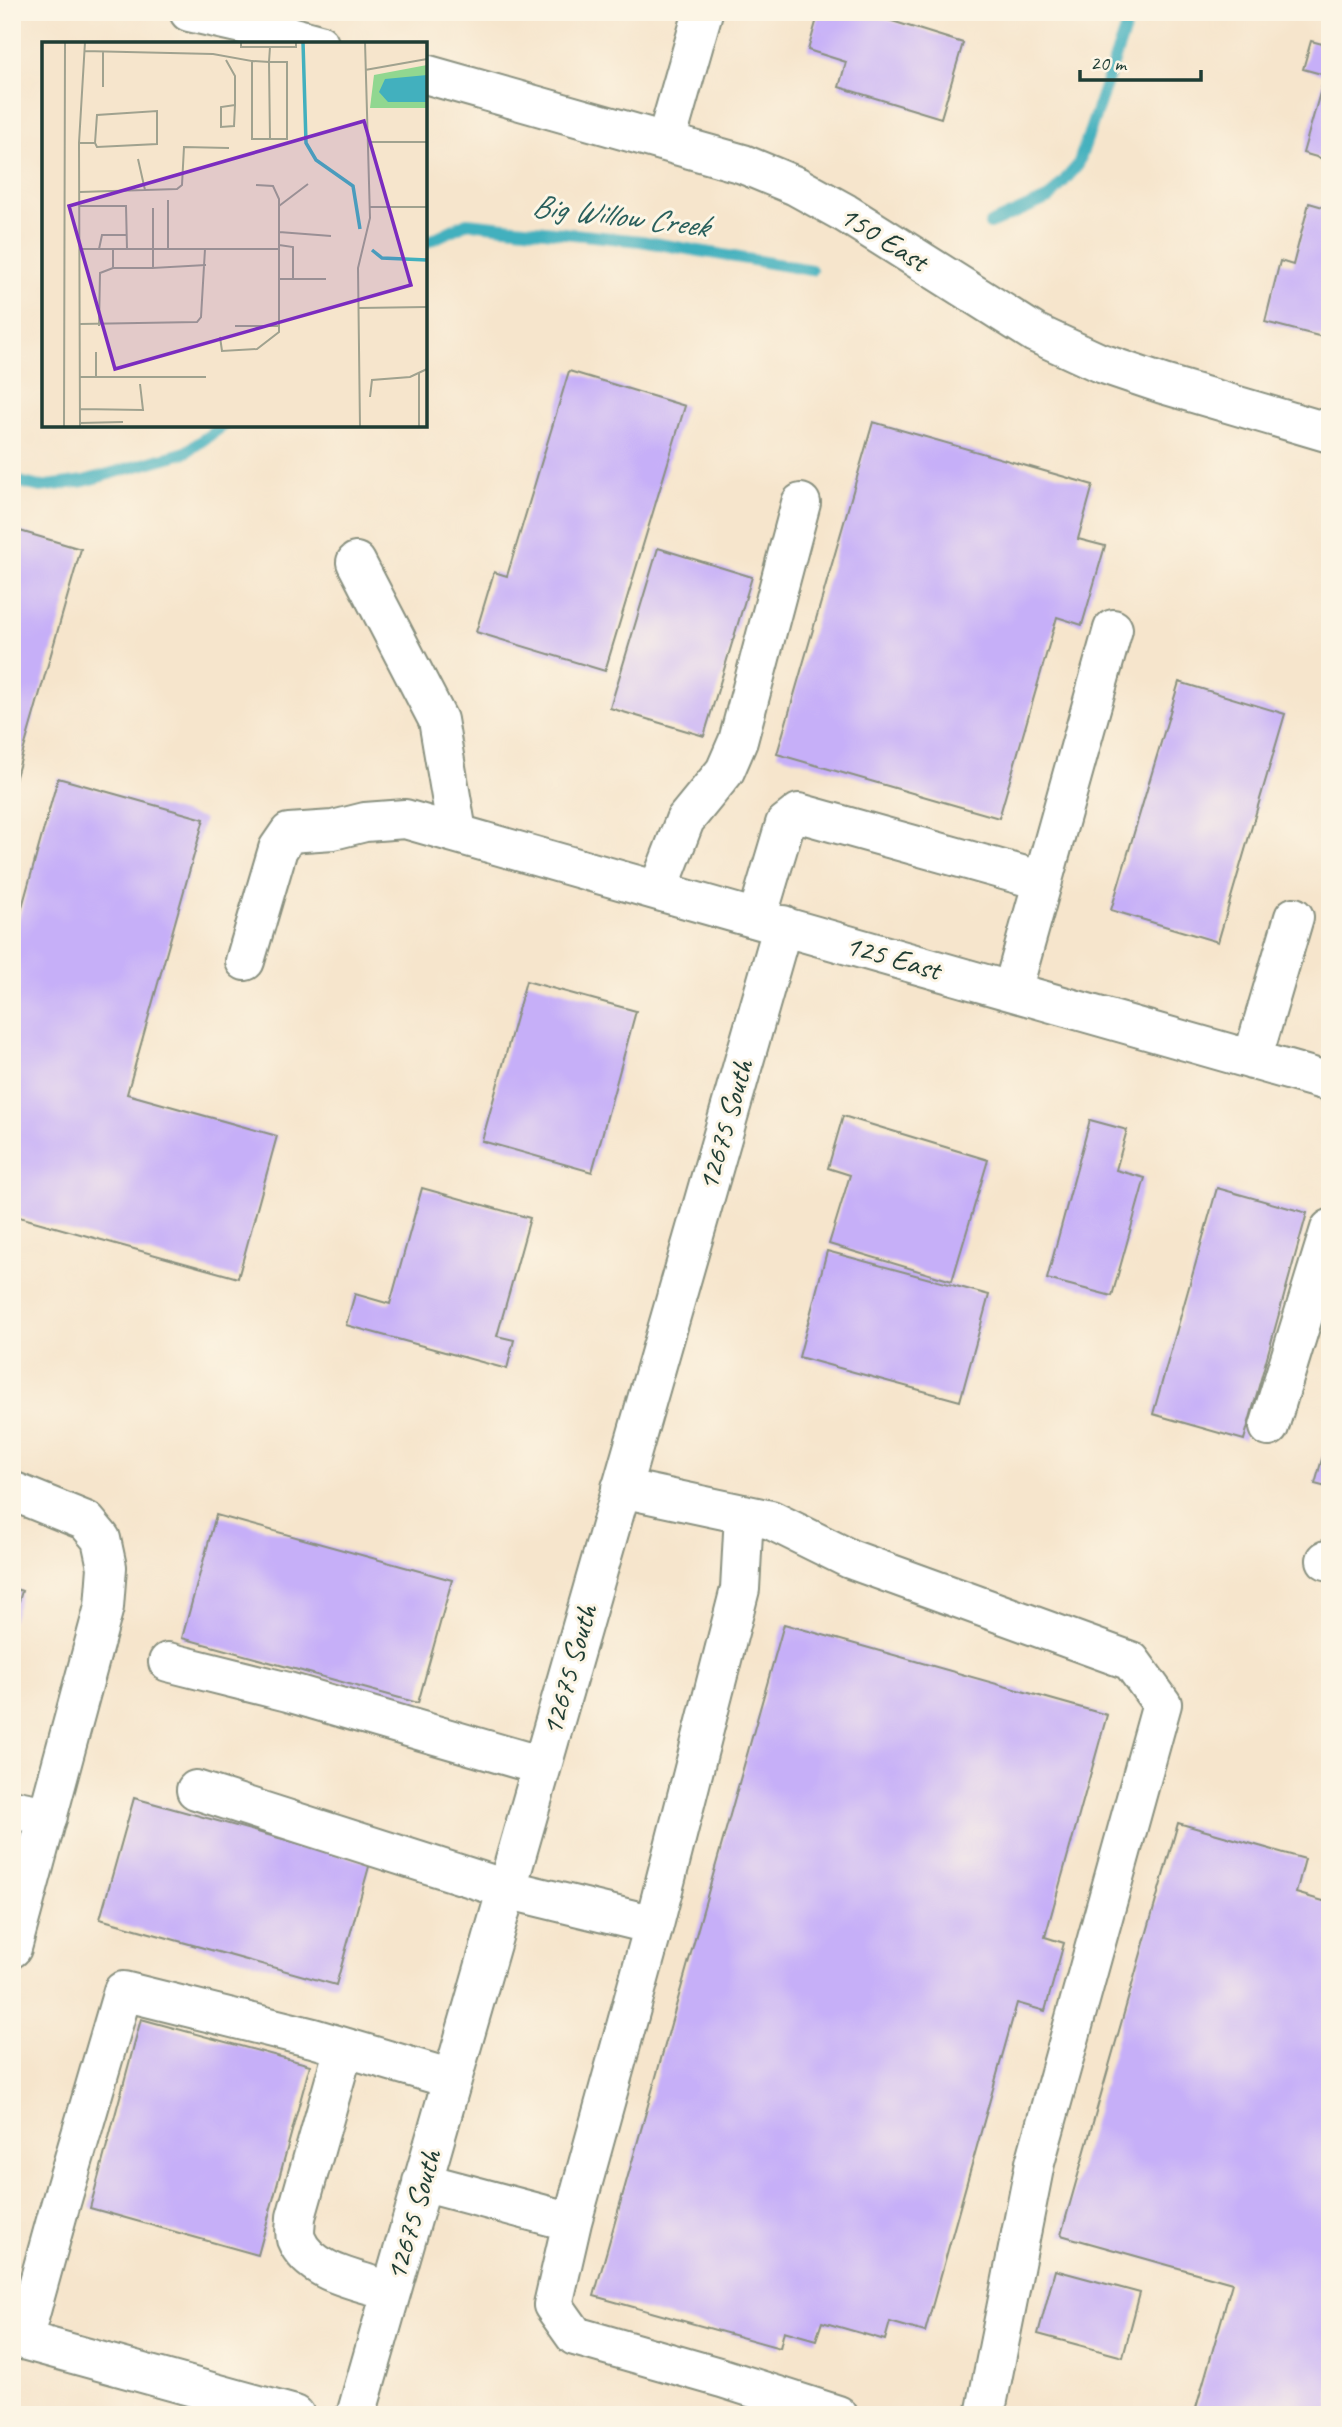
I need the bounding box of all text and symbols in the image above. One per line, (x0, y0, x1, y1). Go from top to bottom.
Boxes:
scale bar (1080, 38, 1200, 82)
inset map (42, 42, 427, 427)
text: 20 m (1090, 50, 1128, 76)
water label: Big Willow Creek (530, 184, 716, 247)
street label: 150 East (833, 196, 938, 281)
street label: 125 East (841, 925, 948, 989)
street label: 12675 South (688, 1054, 762, 1195)
street label: 12675 South (532, 1599, 606, 1740)
street label: 12675 South (376, 2144, 450, 2285)

